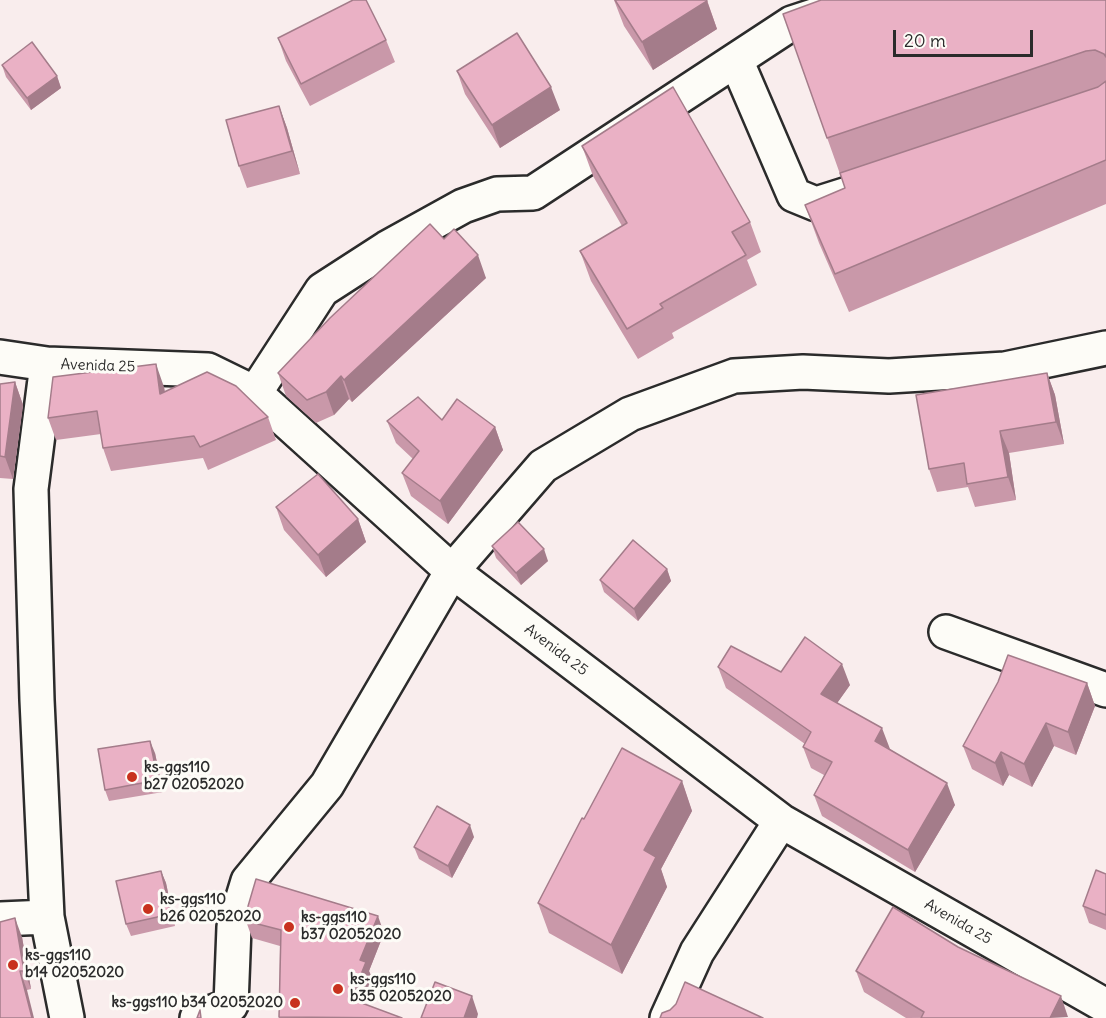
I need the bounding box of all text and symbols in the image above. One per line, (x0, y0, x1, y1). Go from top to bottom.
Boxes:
scale bar (896, 18, 1036, 56)
text: 20 m (904, 29, 946, 52)
street label: Avenida 25 (60, 356, 136, 376)
street label: Avenida 25 (521, 620, 591, 680)
place label: ks-ggs110 b27 02052020 (144, 759, 244, 794)
marker: ks-ggs110 b27 02052020 (125, 770, 139, 784)
place label: ks-ggs110 b26 02052020 (160, 891, 261, 926)
street label: Avenida 25 (921, 896, 995, 948)
marker: ks-ggs110 b26 02052020 (141, 902, 155, 916)
place label: ks-ggs110 b37 02052020 (301, 909, 401, 944)
marker: ks-ggs110 b37 02052020 (282, 920, 296, 934)
place label: ks-ggs110 b14 02052020 (25, 947, 124, 982)
marker: ks-ggs110 b14 02052020 (6, 958, 20, 972)
place label: ks-ggs110 b35 02052020 (350, 971, 452, 1006)
marker: ks-ggs110 b35 02052020 (331, 982, 345, 996)
place label: ks-ggs110 b34 02052020 (112, 994, 283, 1012)
marker: ks-ggs110 b34 02052020 (288, 996, 302, 1010)

